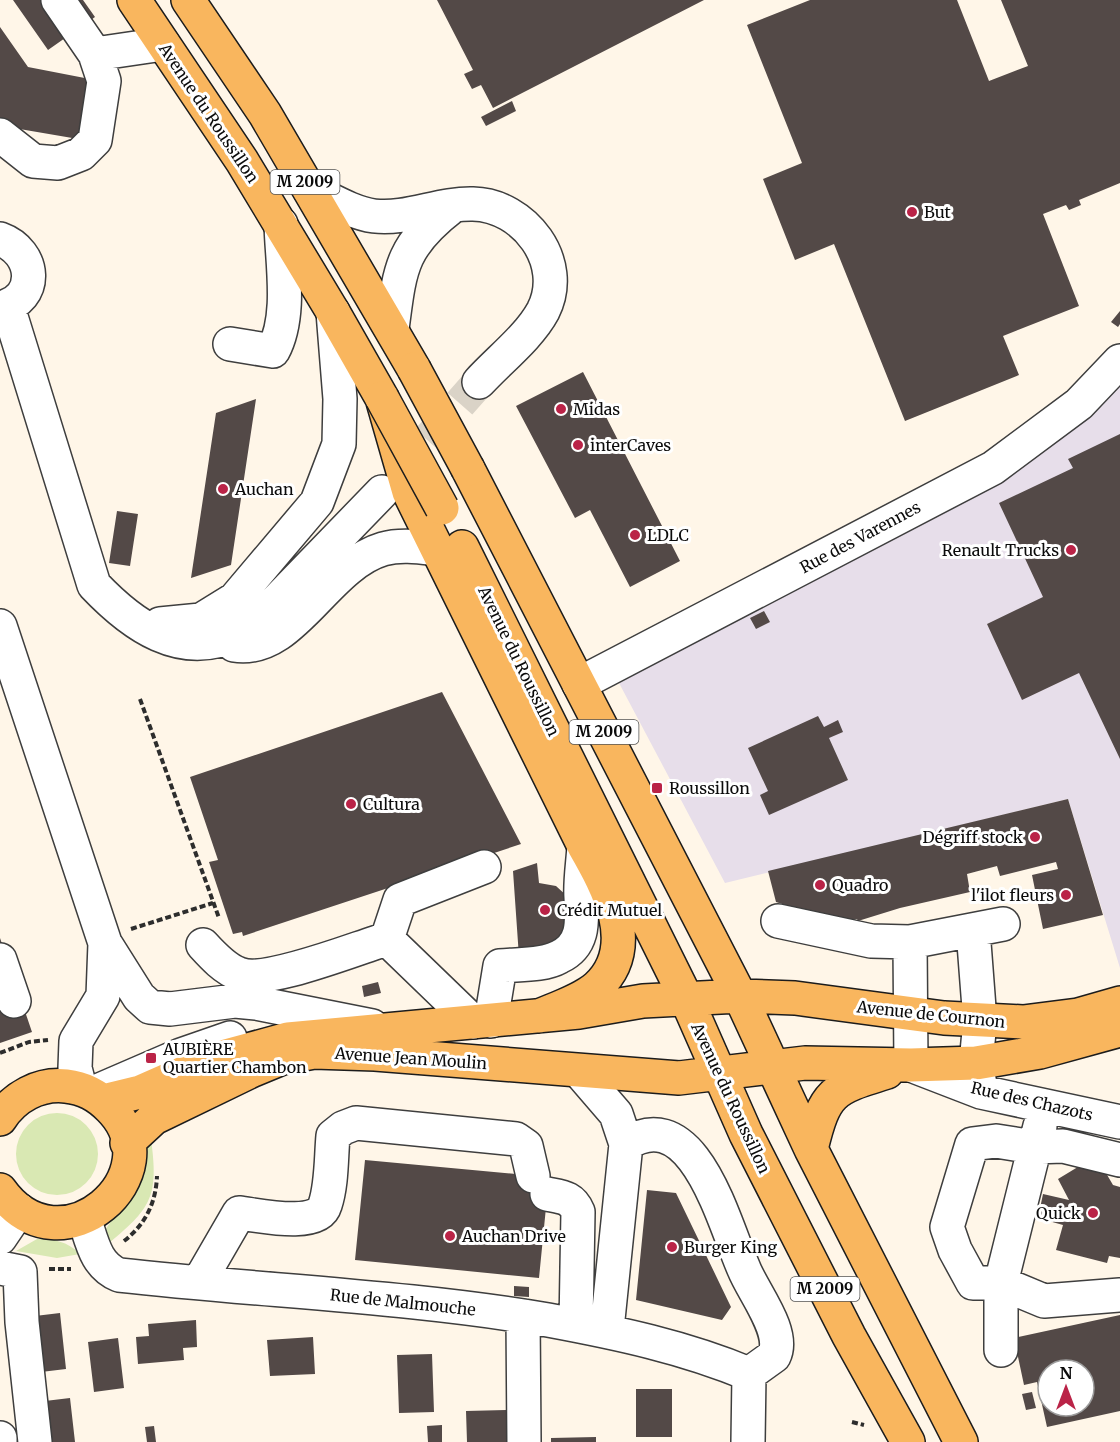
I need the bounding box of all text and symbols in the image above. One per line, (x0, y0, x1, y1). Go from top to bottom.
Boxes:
street label: Avenue du Roussillon (154, 39, 263, 187)
road number: M 2009 (270, 170, 340, 194)
place label: But (924, 202, 952, 222)
marker: But (905, 205, 919, 219)
place label: Midas (573, 399, 620, 419)
marker: Midas (554, 402, 568, 416)
place label: interCaves (590, 435, 671, 455)
marker: interCaves (571, 438, 585, 452)
place label: Auchan (234, 479, 294, 499)
marker: Auchan (216, 482, 230, 496)
street label: Rue des Varennes (796, 497, 924, 577)
place label: LDLC (647, 525, 689, 545)
marker: LDLC (628, 528, 642, 542)
place label: Renault Trucks (942, 540, 1059, 560)
marker: Renault Trucks (1064, 543, 1078, 557)
street label: Avenue du Roussillon (474, 582, 564, 740)
road number: M 2009 (570, 720, 638, 744)
place label: Roussillon (669, 778, 750, 798)
marker: Roussillon (650, 781, 664, 795)
place label: Cultura (363, 794, 420, 814)
marker: Cultura (344, 797, 358, 811)
place label: Dégriff stock (922, 827, 1024, 847)
marker: Dégriff stock (1028, 830, 1042, 844)
place label: Quadro (832, 875, 888, 895)
marker: Quadro (813, 878, 827, 892)
place label: l'ilot fleurs (971, 885, 1054, 905)
marker: l'ilot fleurs (1059, 888, 1073, 902)
place label: Crédit Mutuel (557, 900, 662, 920)
marker: Crédit Mutuel (538, 903, 552, 917)
street label: Avenue de Cournon (855, 996, 1007, 1032)
street label: Avenue du Roussillon (687, 1018, 775, 1177)
place label: AUBIÈRE Quartier Chambon (162, 1039, 307, 1077)
street label: Avenue Jean Moulin (333, 1043, 488, 1073)
marker: AUBIÈRE Quartier Chambon (144, 1051, 158, 1065)
street label: Rue des Chazots (969, 1077, 1095, 1125)
place label: Quick (1036, 1203, 1082, 1223)
marker: Quick (1086, 1206, 1100, 1220)
place label: Auchan Drive (461, 1226, 566, 1246)
marker: Auchan Drive (443, 1229, 457, 1243)
place label: Burger King (684, 1237, 777, 1257)
marker: Burger King (665, 1240, 679, 1254)
road number: M 2009 (790, 1277, 860, 1301)
street label: Rue de Malmouche (329, 1284, 477, 1320)
north arrow (1036, 1358, 1096, 1418)
text: N (1060, 1363, 1073, 1383)

